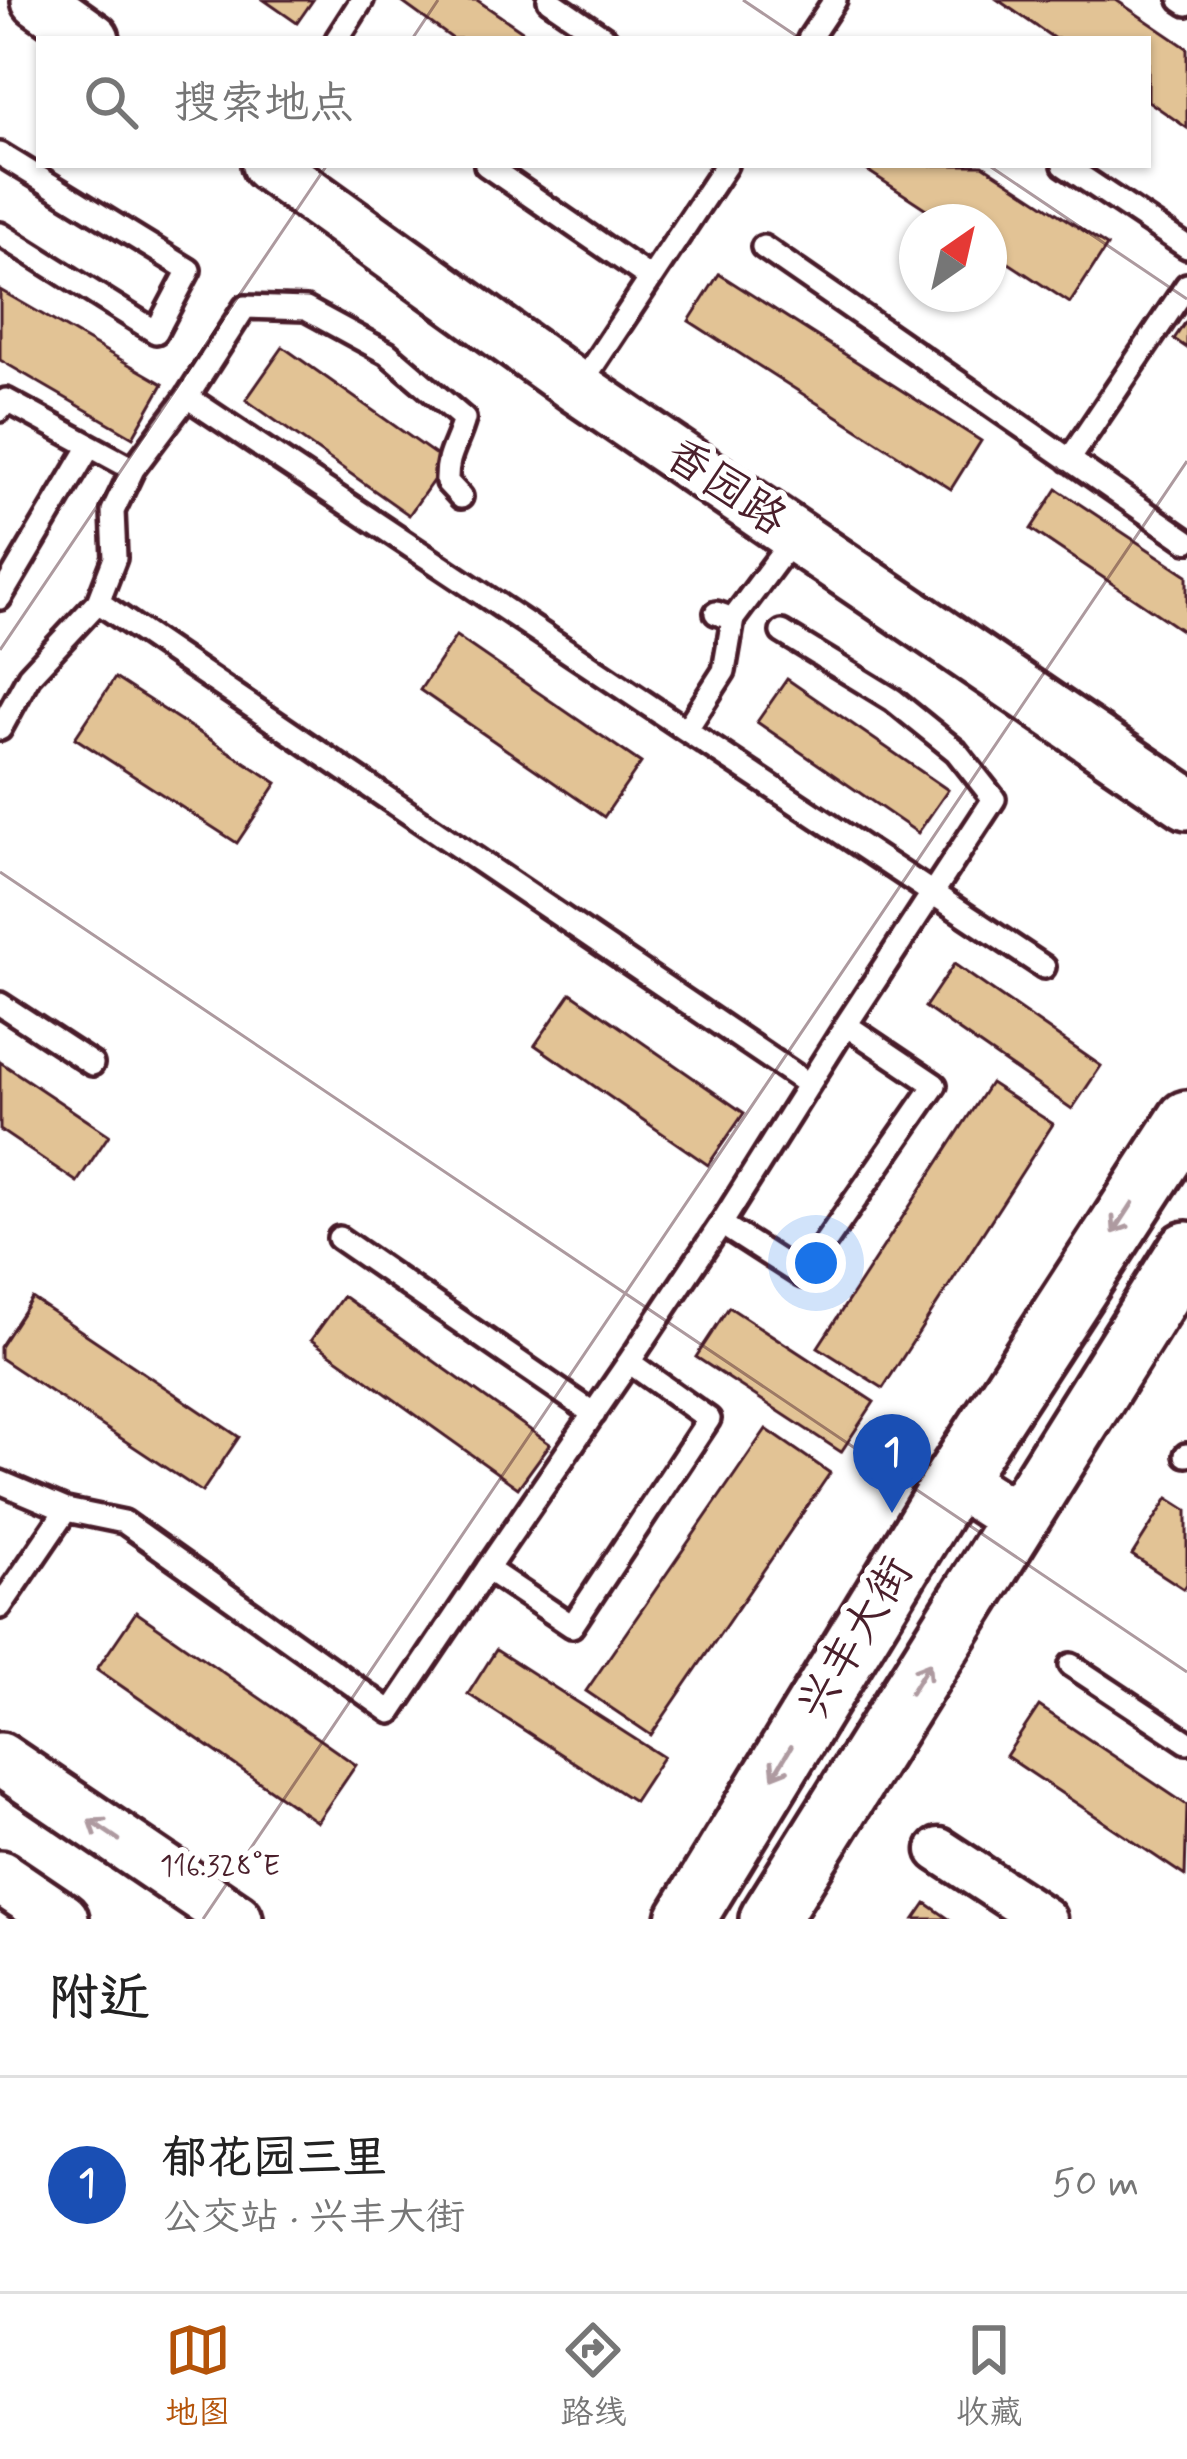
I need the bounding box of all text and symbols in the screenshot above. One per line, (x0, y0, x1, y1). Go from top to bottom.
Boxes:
search box (36, 36, 1151, 168)
icon: search (78, 69, 144, 135)
text: 搜索地点 (174, 75, 354, 134)
north arrow (899, 204, 1007, 312)
street label: 香园路 (653, 426, 797, 550)
one-way arrow (1111, 1201, 1136, 1235)
your location (786, 1233, 846, 1293)
pin: 1 (853, 1414, 931, 1513)
street label: 兴丰大街 (784, 1547, 928, 1731)
one-way arrow (908, 1661, 932, 1695)
one-way arrow (770, 1744, 794, 1778)
one-way arrow (88, 1817, 122, 1842)
text: 116.328°E (160, 1847, 280, 1886)
text: 附近 (48, 1967, 150, 2033)
text: 郁花园三里 (162, 2130, 387, 2189)
text: 1 (78, 2159, 96, 2210)
text: 50 m (1052, 2159, 1139, 2210)
text: 公交站 · 兴丰大街 (162, 2193, 465, 2244)
tab: 地图 (165, 2317, 231, 2436)
tab: 路线 (560, 2317, 626, 2436)
tab: 收藏 (956, 2317, 1022, 2436)

